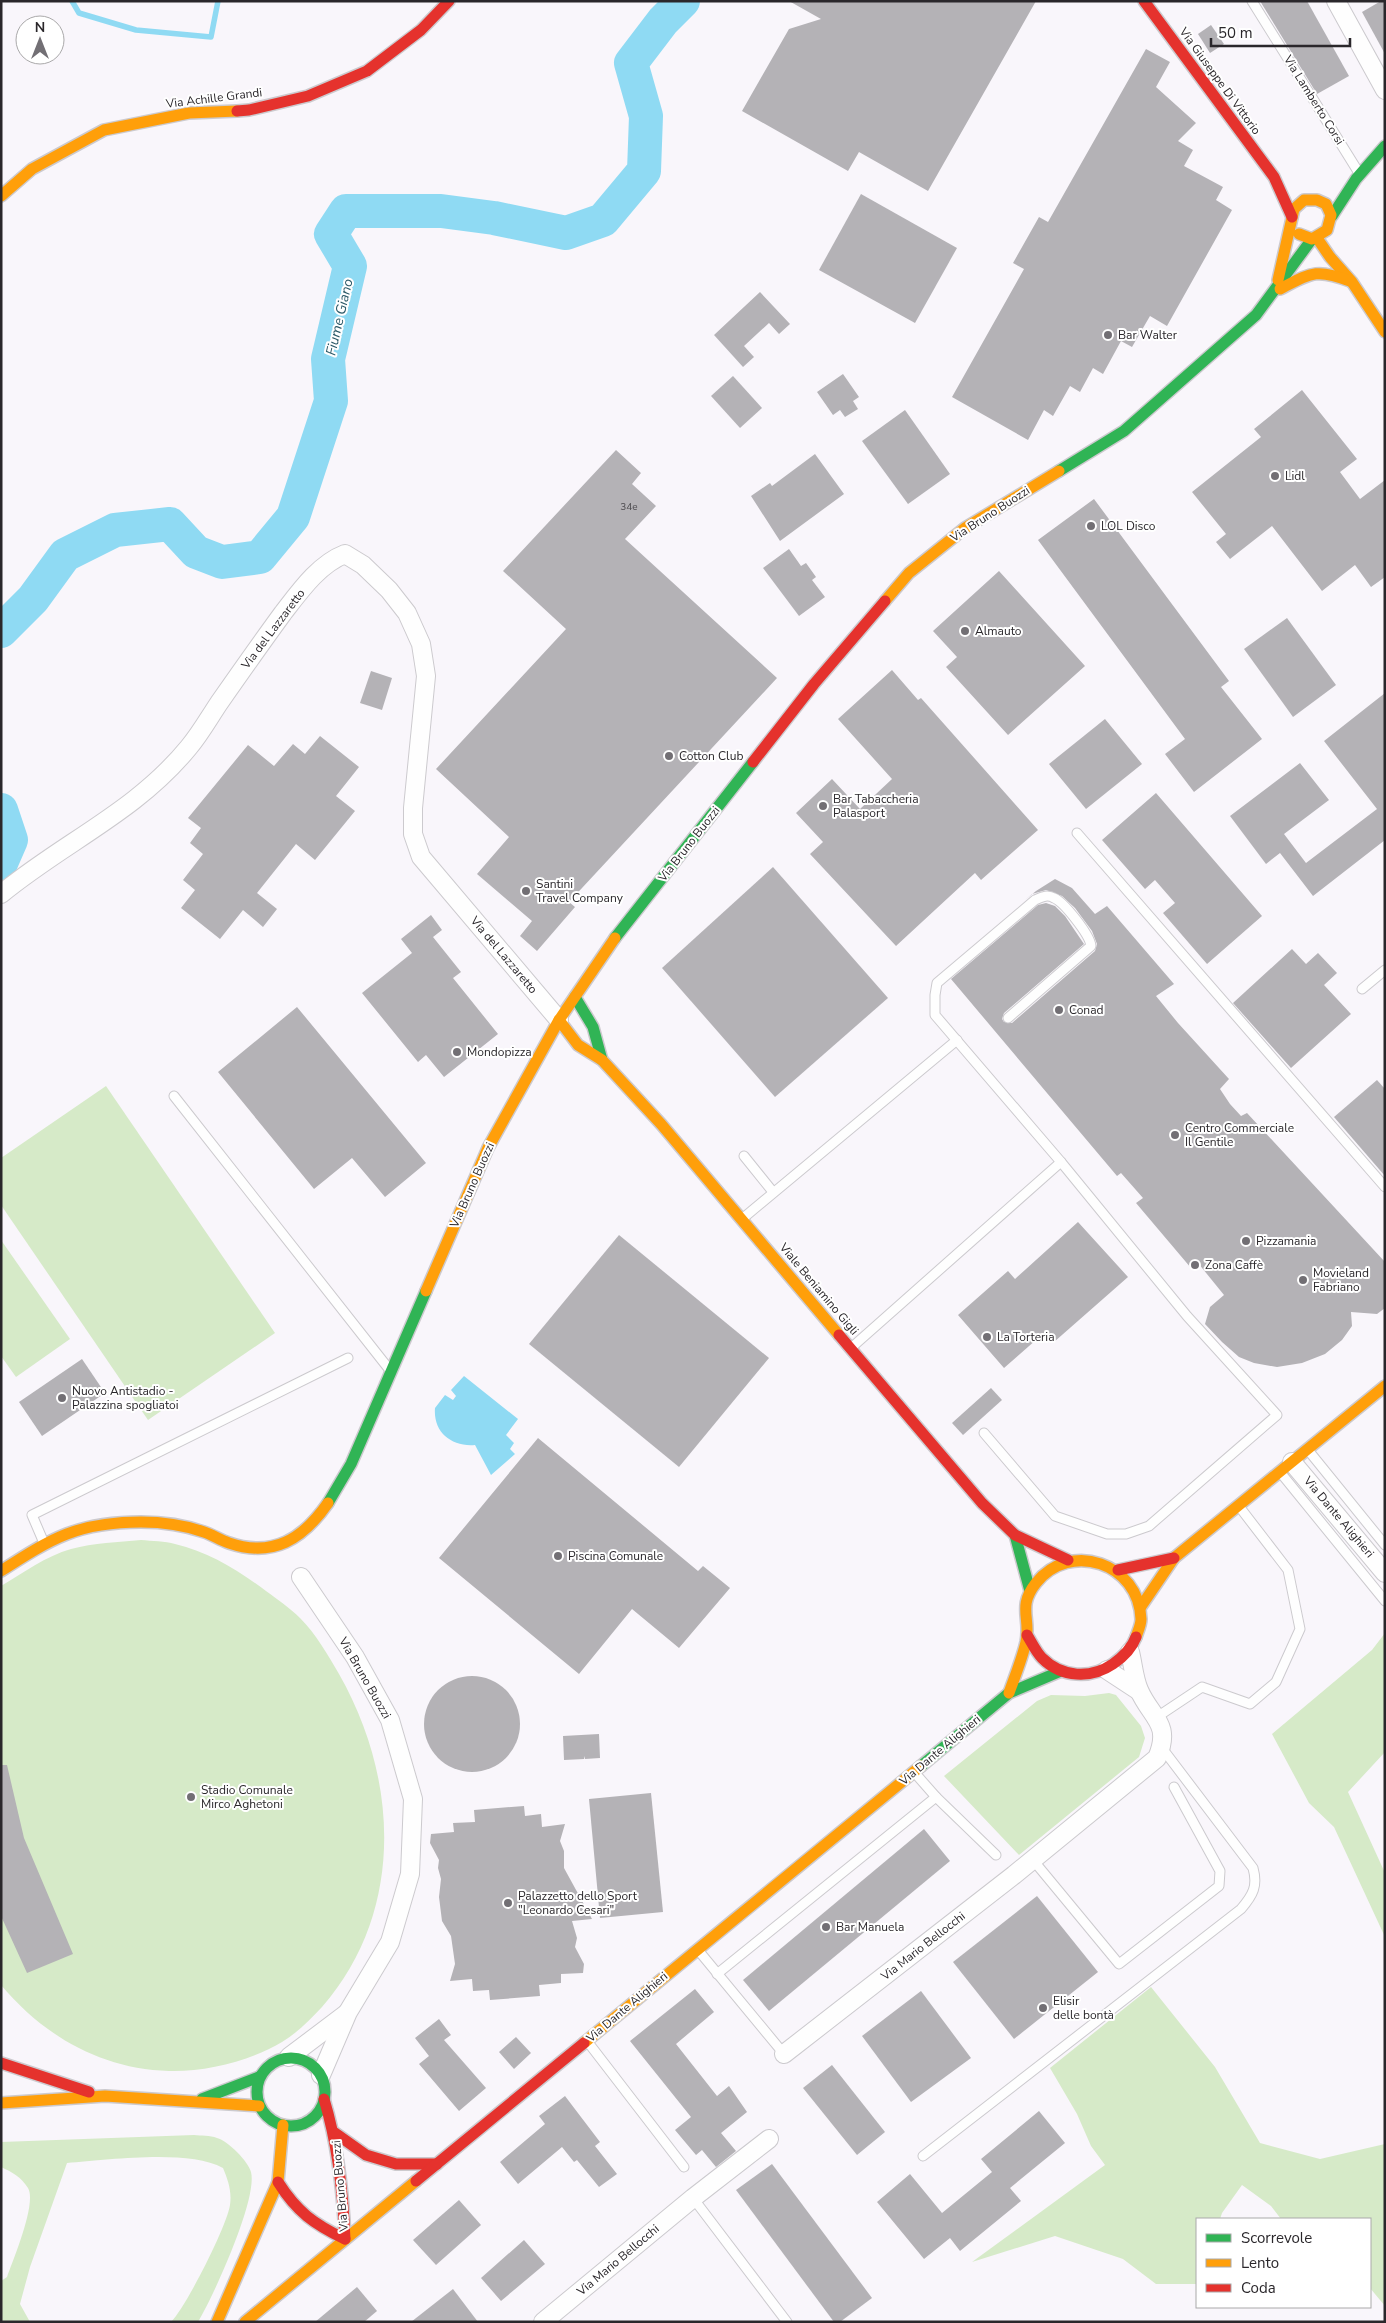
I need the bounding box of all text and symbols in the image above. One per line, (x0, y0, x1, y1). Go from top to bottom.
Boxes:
north arrow (15, 15, 65, 65)
scale bar (1211, 15, 1350, 47)
text: N (35, 18, 45, 37)
street label: Via Giuseppe Di Vittorio (1175, 23, 1265, 138)
text: 50 m (1218, 23, 1253, 43)
street label: Via Lamberto Corsi (1279, 51, 1348, 148)
street label: Via Achille Grandi (164, 84, 263, 112)
water label: Fiume Giano (321, 277, 358, 357)
place label: Bar Walter (1118, 327, 1178, 343)
marker: Bar Walter (1102, 329, 1114, 341)
place label: Lidl (1285, 468, 1305, 484)
marker: Lidl (1269, 470, 1281, 482)
street label: Via Bruno Buozzi (946, 482, 1033, 546)
house number: 34e (620, 500, 638, 514)
place label: LOL Disco (1101, 518, 1156, 534)
marker: LOL Disco (1085, 520, 1097, 532)
street label: Via del Lazzaretto (237, 585, 309, 673)
place label: Almauto (975, 623, 1022, 639)
marker: Almauto (959, 625, 971, 637)
place label: Cotton Club (679, 748, 743, 764)
marker: Cotton Club (663, 750, 675, 762)
place label: Bar Tabaccheria Palasport (833, 791, 919, 821)
marker: Bar Tabaccheria Palasport (817, 800, 829, 812)
street label: Via Bruno Buozzi (654, 803, 723, 886)
place label: Santini Travel Company (536, 876, 624, 906)
marker: Santini Travel Company (520, 885, 532, 897)
street label: Via del Lazzaretto (466, 912, 541, 997)
place label: Conad (1069, 1002, 1104, 1018)
marker: Conad (1053, 1004, 1065, 1016)
place label: Mondopizza (467, 1044, 532, 1060)
marker: Mondopizza (451, 1046, 463, 1058)
place label: Centro Commerciale Il Gentile (1185, 1120, 1294, 1150)
marker: Centro Commerciale Il Gentile (1169, 1129, 1181, 1141)
street label: Via Bruno Buozzi (446, 1140, 498, 1231)
place label: Pizzamania (1256, 1233, 1316, 1249)
marker: Pizzamania (1240, 1235, 1252, 1247)
street label: Viale Beniamino Gigli (775, 1239, 862, 1338)
place label: Zona Caffè (1205, 1257, 1263, 1273)
marker: Zona Caffè (1189, 1259, 1201, 1271)
place label: Movieland Fabriano (1313, 1265, 1369, 1295)
marker: Movieland Fabriano (1297, 1274, 1309, 1286)
place label: La Torteria (997, 1329, 1055, 1345)
marker: La Torteria (981, 1331, 993, 1343)
place label: Nuovo Antistadio - Palazzina spogliatoi (72, 1383, 179, 1413)
marker: Nuovo Antistadio - Palazzina spogliatoi (56, 1392, 68, 1404)
street label: Via Dante Alighieri (1300, 1472, 1378, 1561)
place label: Piscina Comunale (568, 1548, 663, 1564)
marker: Piscina Comunale (552, 1550, 564, 1562)
street label: Via Bruno Buozzi (335, 1633, 395, 1722)
street label: Via Dante Alighieri (895, 1711, 984, 1789)
place label: Stadio Comunale Mirco Aghetoni (201, 1782, 293, 1812)
marker: Stadio Comunale Mirco Aghetoni (185, 1791, 197, 1803)
place label: Palazzetto dello Sport "Leonardo Cesari" (518, 1888, 638, 1918)
marker: Palazzetto dello Sport "Leonardo Cesari" (502, 1897, 514, 1909)
street label: Via Mario Bellocchi (877, 1908, 968, 1985)
place label: Bar Manuela (836, 1919, 904, 1935)
marker: Bar Manuela (820, 1921, 832, 1933)
street label: Via Dante Alighieri (582, 1968, 671, 2046)
place label: Elisir delle bontà (1053, 1993, 1114, 2023)
marker: Elisir delle bontà (1037, 2002, 1049, 2014)
street label: Via Bruno Buozzi (328, 2140, 352, 2233)
legend (1196, 2218, 1371, 2308)
street label: Via Mario Bellocchi (573, 2221, 663, 2300)
text: Scorrevole (1241, 2228, 1312, 2248)
text: Lento (1241, 2253, 1279, 2273)
text: Coda (1241, 2278, 1276, 2298)

